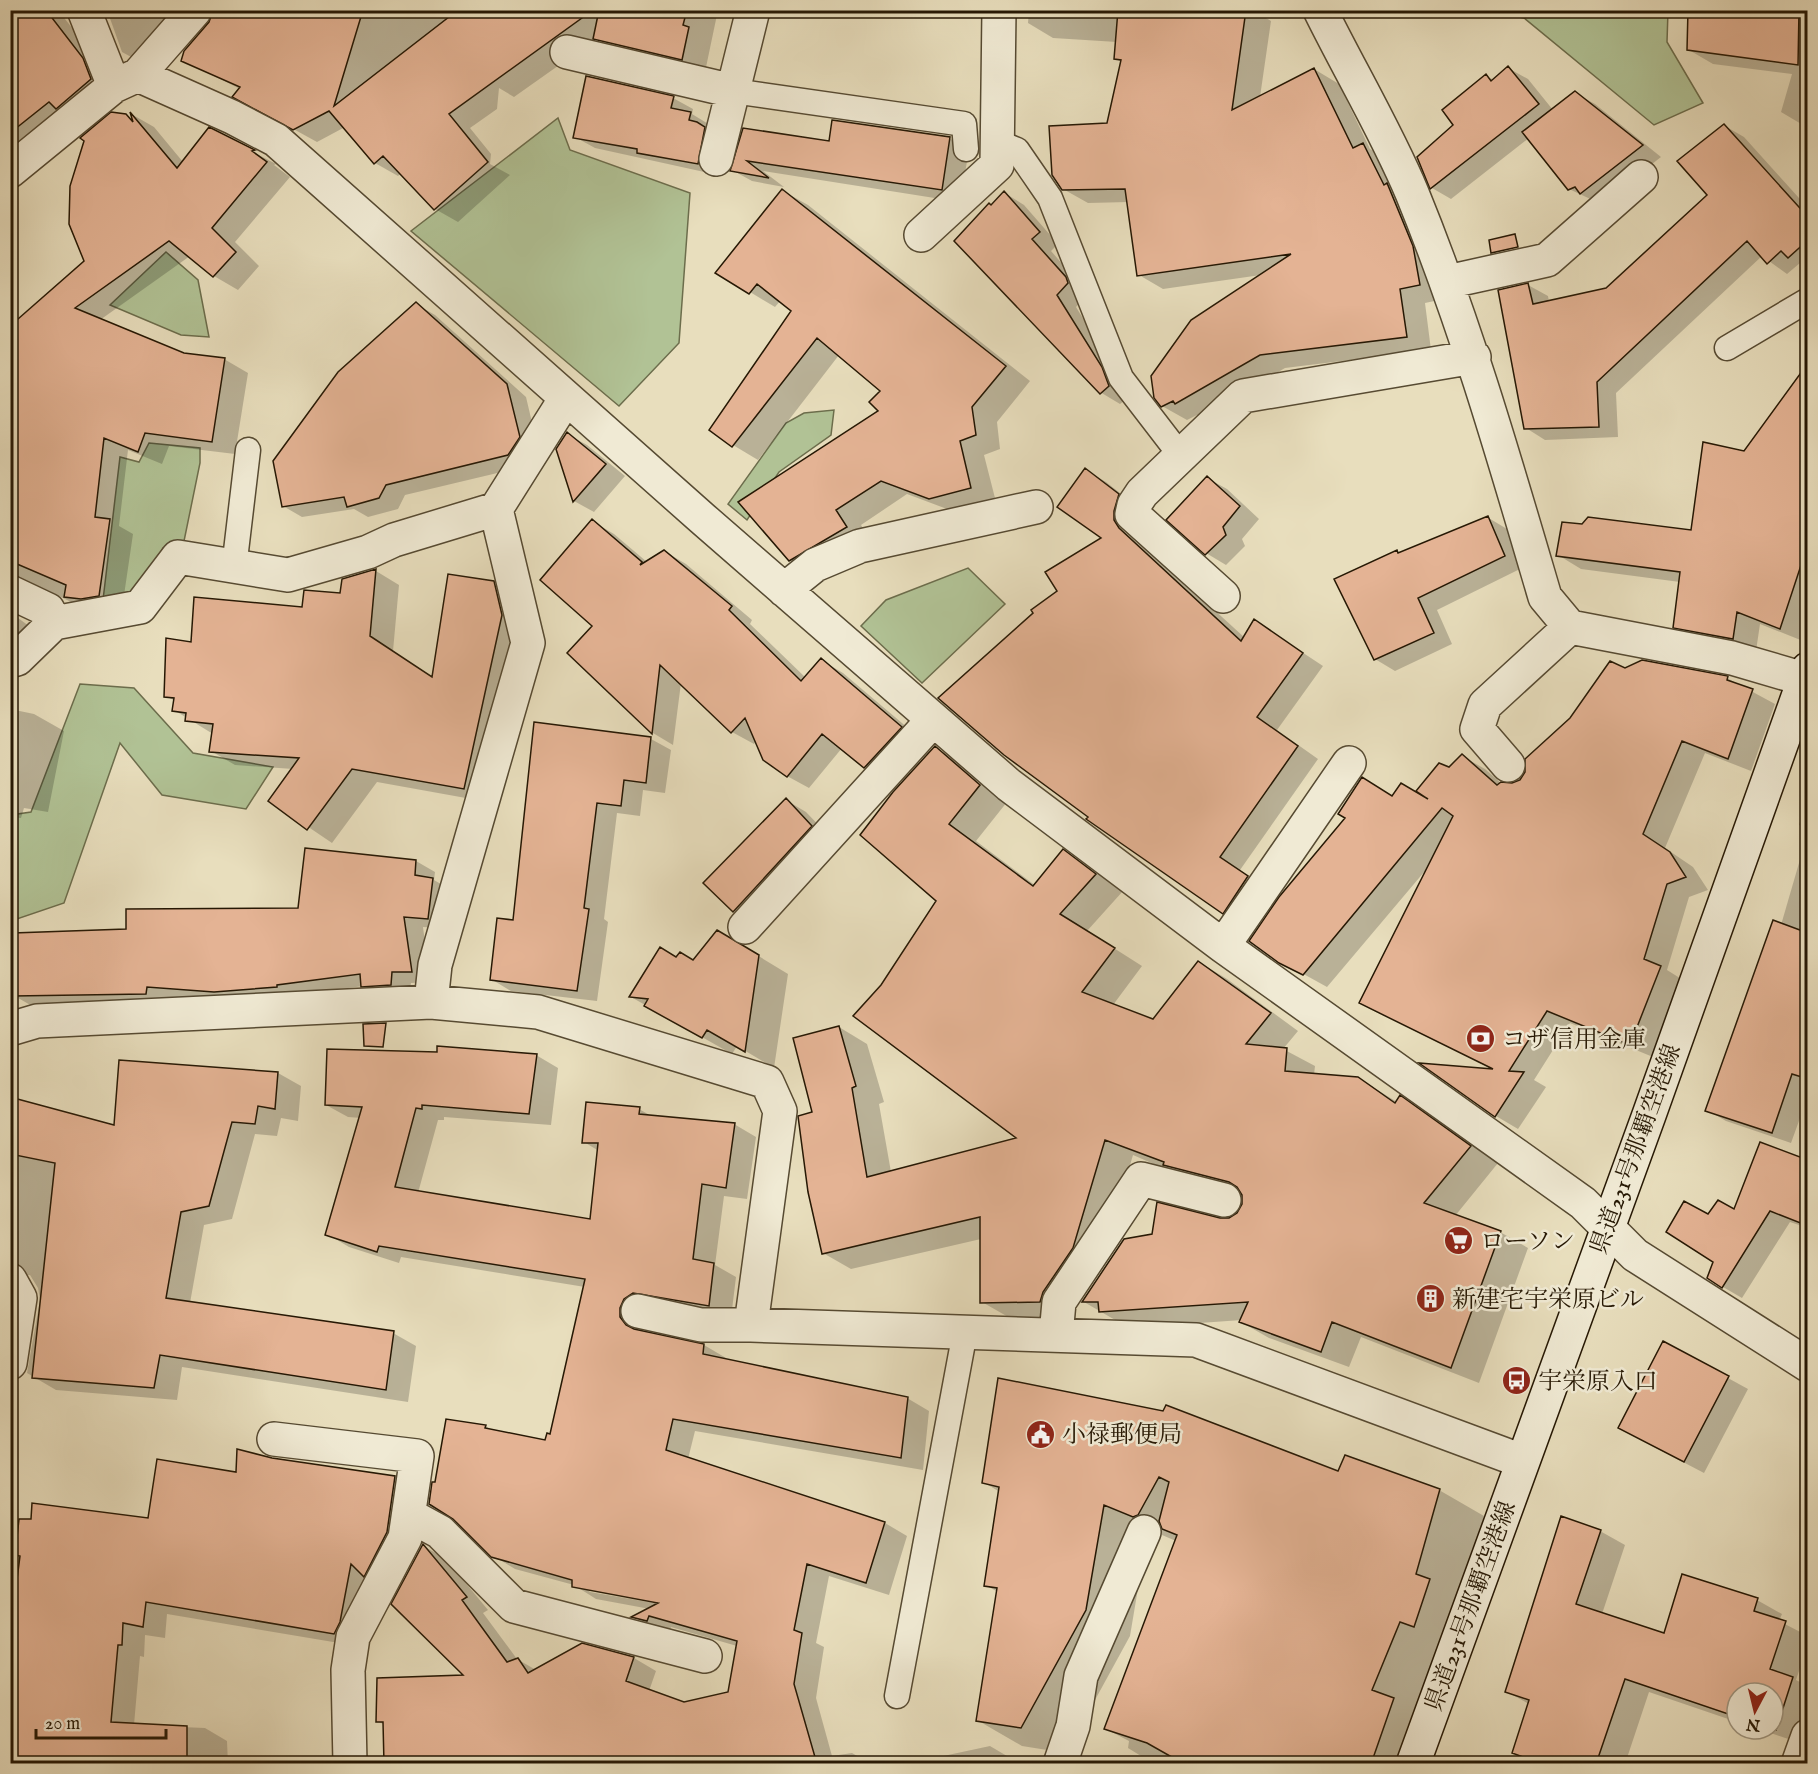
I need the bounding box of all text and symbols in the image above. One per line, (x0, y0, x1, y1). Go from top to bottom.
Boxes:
bank icon: コザ信用金庫 (1465, 1023, 1497, 1055)
place label: コザ信用金庫 (1502, 1025, 1646, 1056)
street label: 県道231号那覇空港線 (1584, 1040, 1689, 1259)
supermarket icon: ローソン (1443, 1225, 1475, 1257)
place label: ローソン (1480, 1227, 1575, 1258)
building icon: 新建宅宇栄原ビル (1415, 1283, 1447, 1315)
place label: 新建宅宇栄原ビル (1452, 1285, 1644, 1316)
bus stop icon: 宇栄原入口 (1501, 1365, 1533, 1397)
place label: 宇栄原入口 (1538, 1367, 1658, 1398)
public building icon: 小禄郵便局 (1025, 1418, 1057, 1450)
place label: 小禄郵便局 (1062, 1420, 1182, 1451)
street label: 県道231号那覇空港線 (1419, 1497, 1524, 1716)
north arrow (1725, 1681, 1785, 1741)
scale bar (36, 1702, 166, 1740)
text: 20 m (45, 1713, 80, 1736)
text: N (1745, 1713, 1762, 1735)

